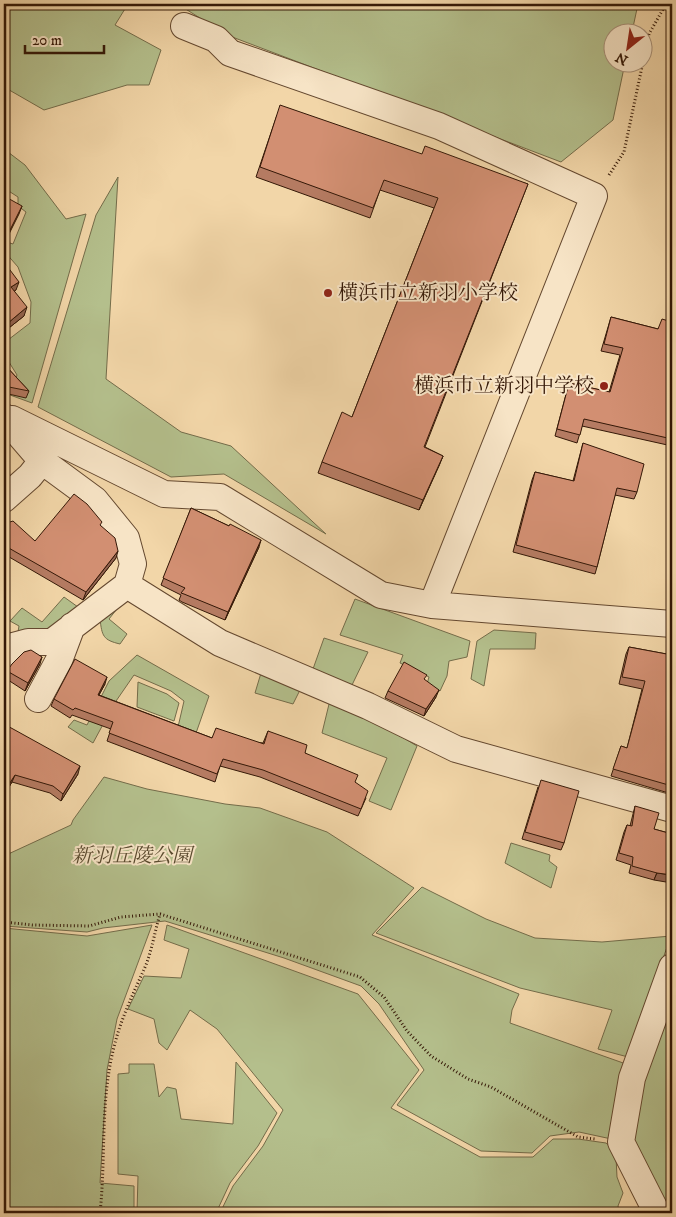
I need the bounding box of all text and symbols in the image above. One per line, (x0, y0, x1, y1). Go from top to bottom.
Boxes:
scale bar (25, 22, 104, 54)
north arrow (604, 22, 654, 72)
text: 20 m (32, 31, 62, 50)
text: N (612, 47, 631, 69)
place label: 横浜市立新羽小学校 (338, 281, 518, 306)
marker: 横浜市立新羽小学校 (322, 287, 334, 299)
place label: 横浜市立新羽中学校 (414, 374, 594, 399)
marker: 横浜市立新羽中学校 (598, 380, 610, 392)
park label: 新羽丘陵公園 (72, 844, 195, 869)

